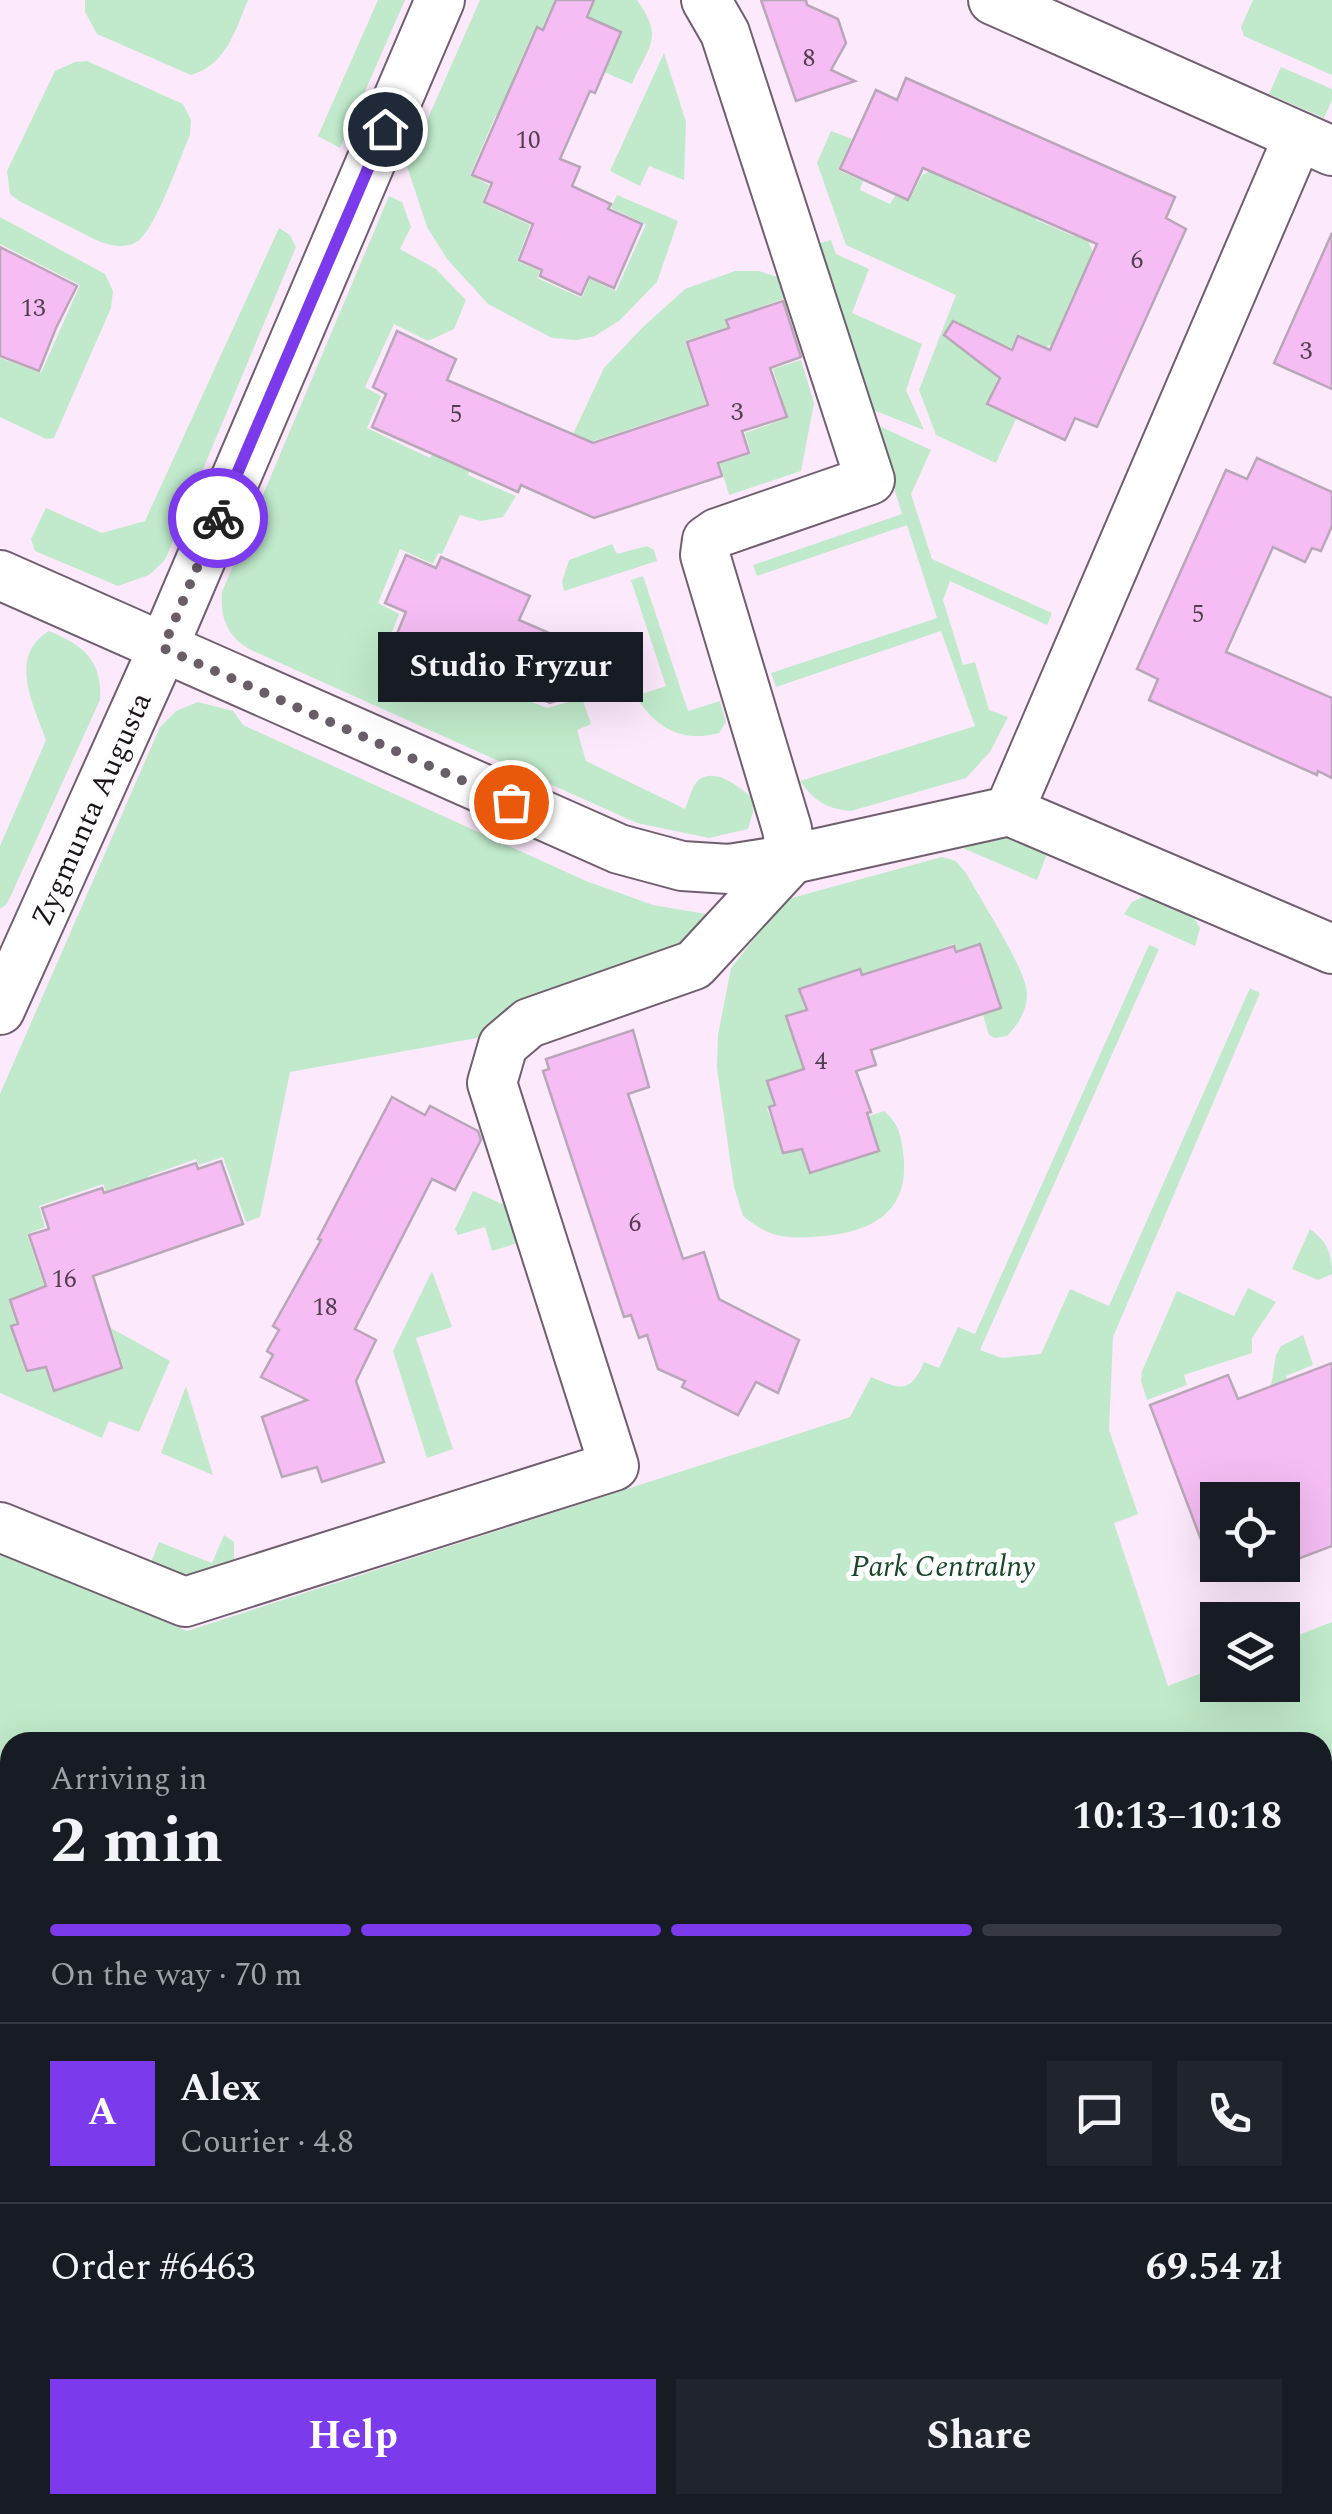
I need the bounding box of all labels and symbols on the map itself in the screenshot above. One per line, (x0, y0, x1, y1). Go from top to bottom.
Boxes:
house number: 8 (803, 40, 815, 78)
pin (343, 87, 428, 172)
house number: 10 (515, 122, 541, 160)
house number: 6 (1131, 242, 1143, 280)
house number: 13 (20, 290, 46, 328)
house number: 3 (1300, 333, 1312, 371)
house number: 3 (731, 394, 743, 432)
house number: 5 (450, 396, 462, 434)
courier (168, 468, 268, 568)
house number: 5 (1192, 596, 1204, 634)
callout: Studio Fryzur (378, 632, 644, 702)
street label: Zygmunta Augusta (20, 684, 164, 934)
pin (469, 760, 554, 845)
house number: 4 (815, 1043, 828, 1081)
house number: 6 (629, 1205, 641, 1243)
house number: 16 (51, 1261, 77, 1299)
house number: 18 (312, 1289, 338, 1327)
park label: Park Centralny (851, 1544, 1036, 1590)

